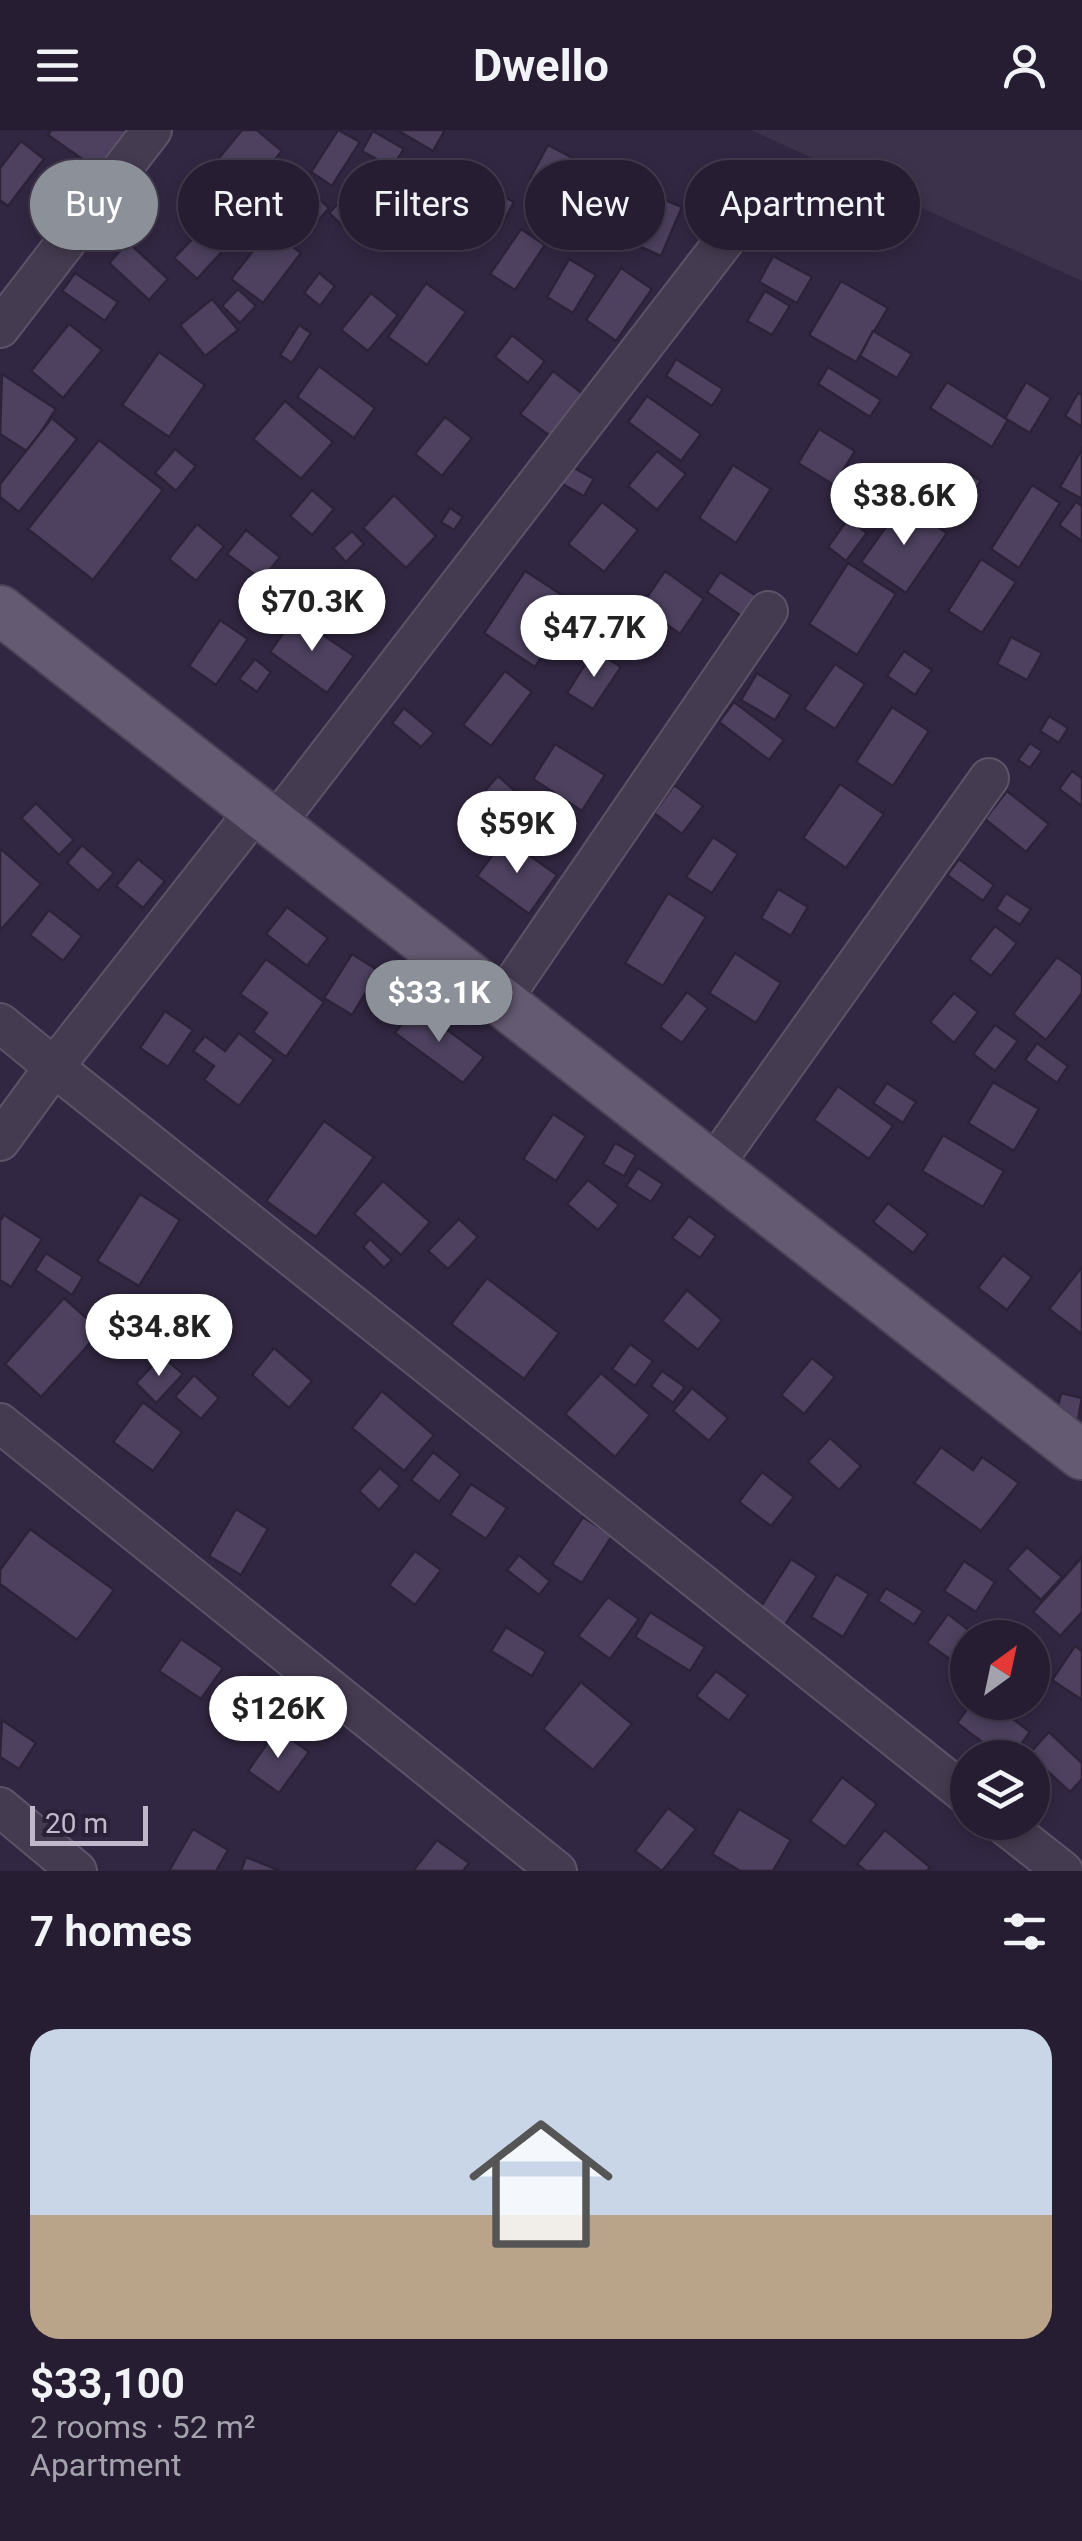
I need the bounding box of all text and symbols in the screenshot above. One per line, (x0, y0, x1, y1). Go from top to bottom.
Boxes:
icon: menu (30, 38, 85, 93)
icon: person (997, 38, 1052, 93)
text: Dwello (473, 39, 609, 92)
chip: Buy (30, 160, 158, 250)
chip: Rent (178, 160, 319, 250)
chip: Filters (339, 160, 505, 250)
chip: New (525, 160, 665, 250)
chip: Apartment (685, 160, 920, 250)
pin: $38.6K (823, 463, 985, 548)
text: $38.6K (852, 476, 956, 514)
pin: $70.3K (231, 569, 393, 654)
text: $70.3K (260, 582, 364, 620)
pin: $47.7K (513, 595, 675, 680)
text: $47.7K (542, 608, 646, 646)
pin: $59K (458, 791, 576, 876)
text: $59K (479, 804, 555, 842)
pin: $33.1K (358, 960, 520, 1045)
text: $33.1K (387, 973, 491, 1011)
pin: $34.8K (78, 1294, 240, 1379)
text: $34.8K (107, 1307, 211, 1345)
north arrow (950, 1620, 1050, 1720)
map controls (950, 1620, 1050, 1840)
pin: $126K (208, 1676, 348, 1761)
text: $126K (231, 1689, 325, 1727)
button: layers (950, 1740, 1050, 1840)
scale bar (30, 1801, 148, 1846)
text: 20 m (45, 1807, 108, 1840)
icon: filters (997, 1904, 1052, 1959)
text: 7 homes (30, 1907, 192, 1956)
icon: home (451, 2094, 631, 2274)
text: $33,100 (30, 2359, 185, 2408)
text: 2 rooms · 52 m² (30, 2408, 255, 2446)
text: Apartment (30, 2446, 182, 2484)

